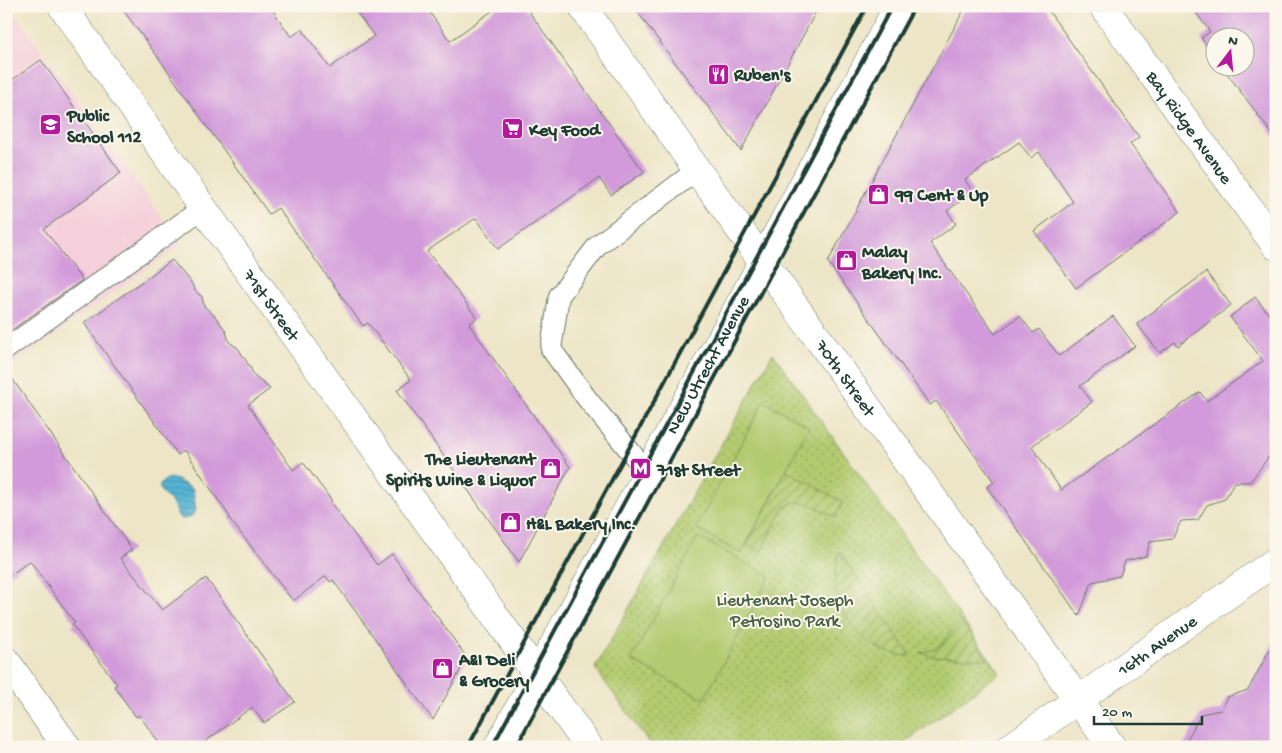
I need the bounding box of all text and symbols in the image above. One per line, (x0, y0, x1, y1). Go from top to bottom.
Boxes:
north arrow (1204, 28, 1254, 78)
text: N (1226, 32, 1240, 51)
restaurant icon: Ruben's (706, 62, 730, 86)
place label: Ruben's (733, 66, 792, 87)
street label: Bay Ridge Avenue (1140, 67, 1236, 189)
place label: Public School 112 (66, 107, 142, 149)
school or university icon: Public School 112 (39, 113, 63, 137)
supermarket icon: Key Food (501, 117, 525, 141)
place label: Key Food (528, 121, 602, 142)
shop icon: 99 Cent & Up (867, 182, 891, 206)
place label: 99 Cent & Up (894, 186, 988, 207)
place label: Malay Bakery Inc. (861, 243, 943, 285)
shop icon: Malay Bakery Inc. (834, 249, 858, 273)
street label: 71st Street (237, 265, 304, 347)
street label: New Utrecht Avenue (663, 292, 756, 438)
street label: 70th Street (809, 336, 880, 423)
place label: The Lieutenant Spirits Wine & Liquor (386, 450, 538, 492)
shop icon: The Lieutenant Spirits Wine & Liquor (539, 456, 563, 480)
metro station icon: 71st Street (629, 457, 653, 481)
place label: 71st Street (656, 461, 742, 482)
shop icon: H&L Bakery Inc. (498, 511, 522, 535)
place label: H&L Bakery Inc. (526, 515, 636, 536)
park label: Lieutenant Joseph Petrosino Park (717, 591, 854, 633)
street label: 16th Avenue (1114, 611, 1202, 682)
place label: A&I Deli & Grocery (458, 651, 529, 693)
shop icon: A&I Deli & Grocery (431, 657, 455, 681)
scale bar (1094, 693, 1202, 725)
text: 20 m (1102, 704, 1132, 722)

